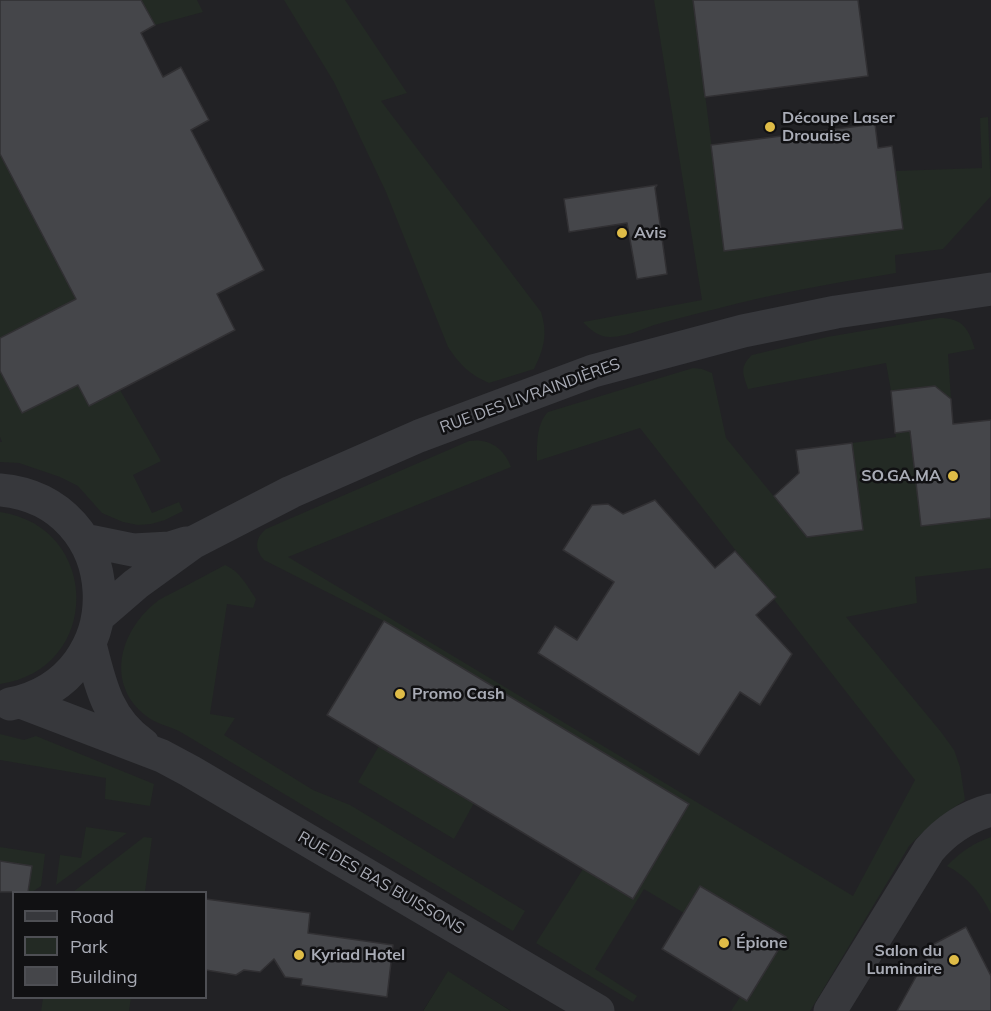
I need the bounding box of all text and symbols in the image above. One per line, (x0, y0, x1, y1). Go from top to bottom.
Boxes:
place label: Découpe Laser Drouaise (782, 108, 895, 146)
marker: Découpe Laser Drouaise (763, 120, 777, 134)
place label: Avis (634, 223, 666, 243)
marker: Avis (615, 226, 629, 240)
street label: RUE DES LIVRAINDIÈRES (437, 354, 623, 438)
place label: SO.GA.MA (861, 466, 941, 486)
marker: SO.GA.MA (946, 469, 960, 483)
place label: Promo Cash (412, 684, 505, 704)
marker: Promo Cash (393, 687, 407, 701)
street label: RUE DES BAS BUISSONS (294, 827, 468, 939)
legend (12, 891, 207, 999)
text: Road (70, 905, 114, 928)
place label: Épione (736, 933, 788, 953)
text: Park (70, 935, 108, 958)
marker: Épione (717, 936, 731, 950)
place label: Salon du Luminaire (866, 941, 942, 979)
place label: Kyriad Hotel (311, 945, 405, 965)
marker: Kyriad Hotel (292, 948, 306, 962)
marker: Salon du Luminaire (947, 953, 961, 967)
text: Building (70, 965, 138, 988)

